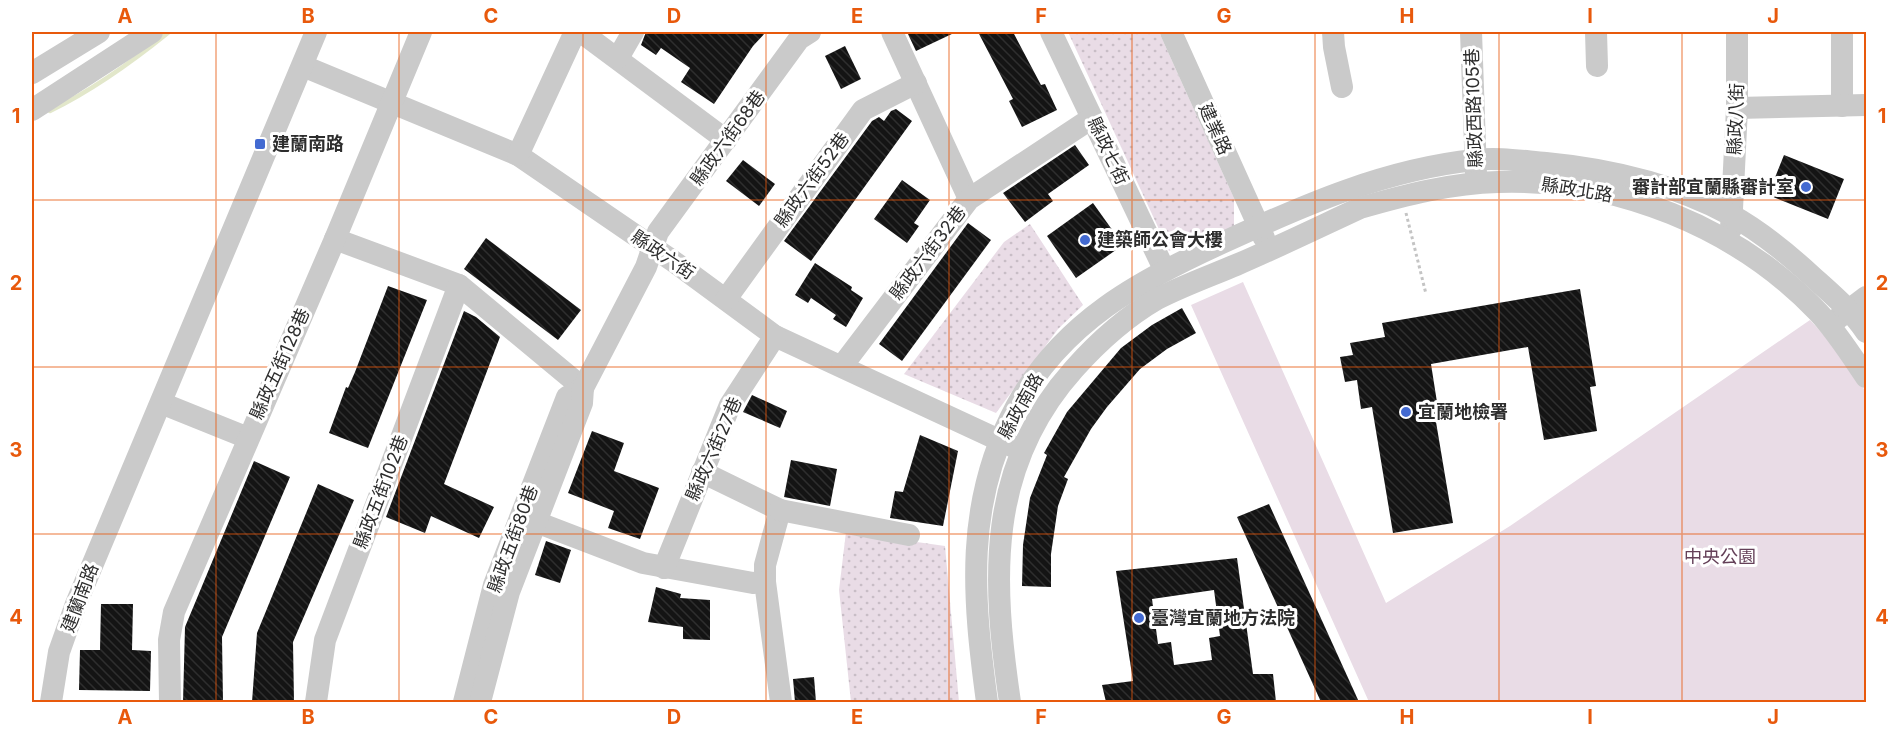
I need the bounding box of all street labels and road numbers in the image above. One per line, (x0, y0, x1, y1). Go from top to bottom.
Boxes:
street label: 縣政西路105巷 (1461, 48, 1486, 168)
street label: 縣政八街 (1724, 83, 1747, 155)
street label: 縣政六街68巷 (686, 86, 769, 189)
street label: 建業路 (1195, 100, 1236, 158)
street label: 縣政七街 (1084, 114, 1133, 188)
street label: 縣政六街52巷 (770, 128, 853, 231)
street label: 縣政北路 (1540, 174, 1614, 206)
street label: 縣政六街32巷 (885, 202, 970, 304)
street label: 縣政六街 (628, 226, 699, 283)
street label: 縣政五街128巷 (246, 305, 313, 423)
street label: 縣政南路 (994, 369, 1047, 442)
street label: 縣政六街27巷 (681, 394, 746, 504)
street label: 縣政五街102巷 (349, 432, 412, 551)
street label: 縣政五街80巷 (483, 482, 542, 595)
street label: 建蘭南路 (57, 560, 102, 635)

